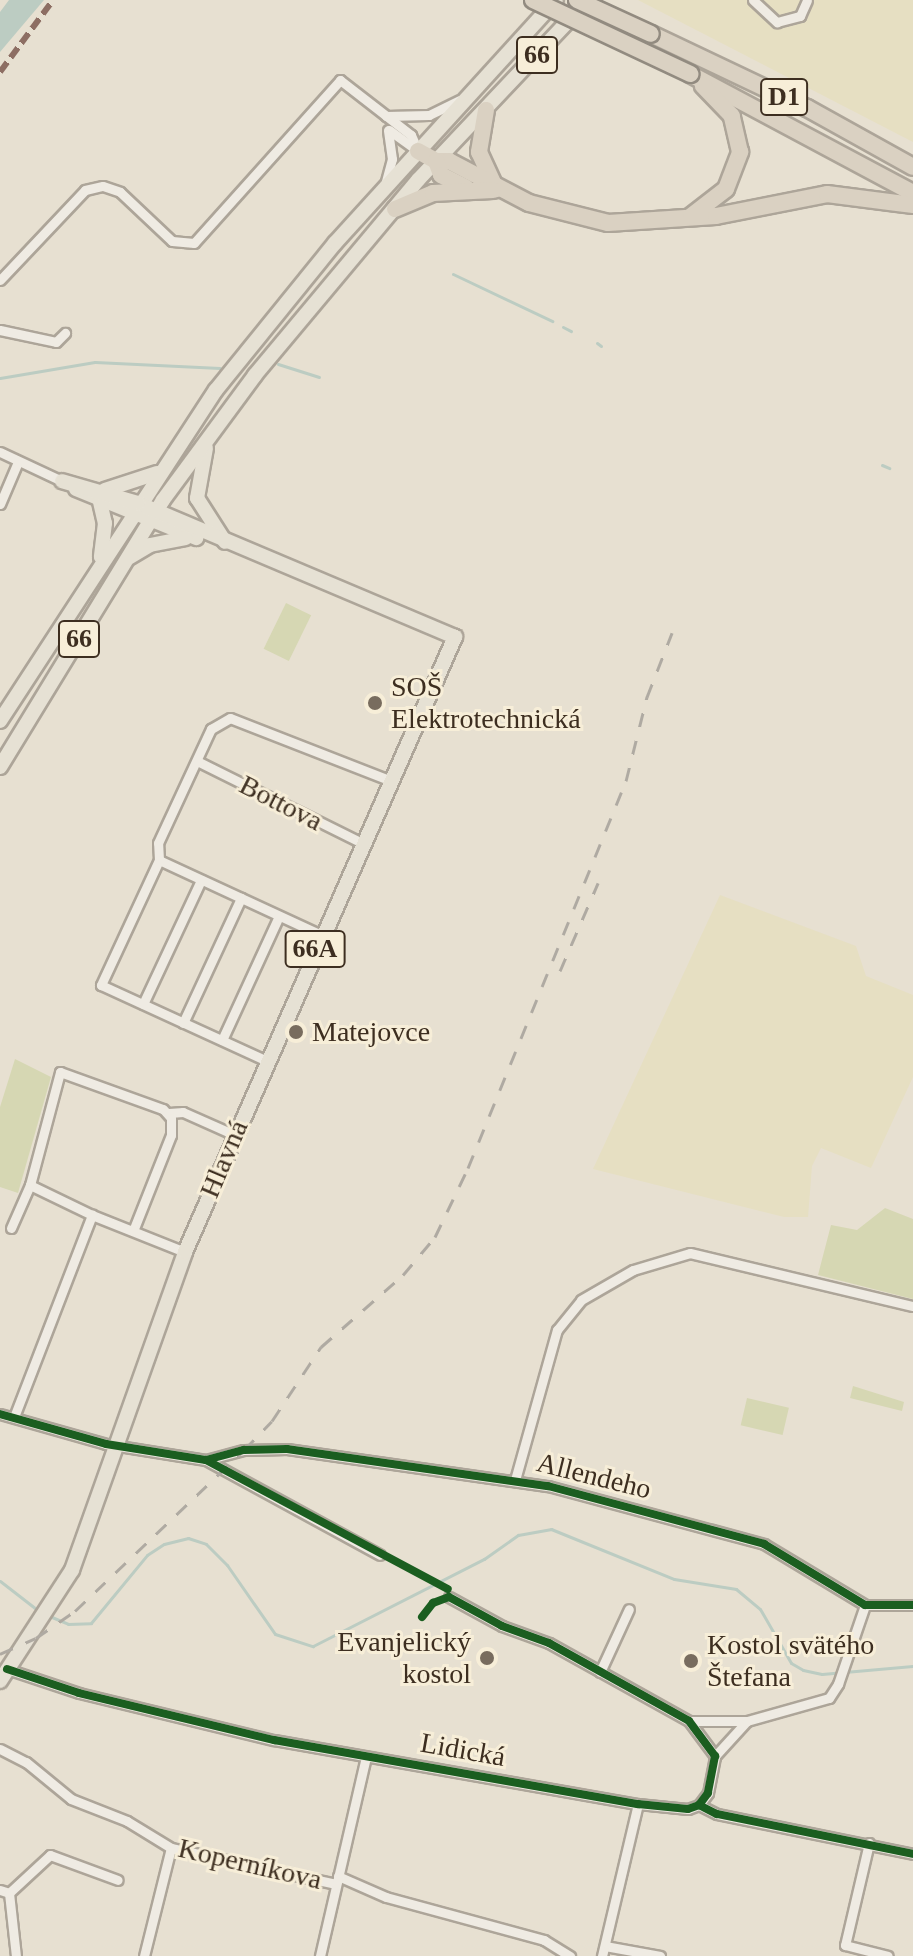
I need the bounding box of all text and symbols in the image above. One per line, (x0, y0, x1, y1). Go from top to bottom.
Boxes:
road number: 66 (515, 33, 559, 77)
road number: D1 (760, 75, 808, 119)
road number: 66 (57, 617, 101, 661)
place label: SOŠ Elektrotechnická (391, 670, 581, 736)
marker: SOŠ Elektrotechnická (366, 694, 384, 712)
street label: Bottova (234, 768, 328, 838)
road number: 66A (283, 927, 347, 971)
place label: Matejovce (312, 1015, 430, 1049)
marker: Matejovce (287, 1023, 305, 1041)
street label: Hlavná (193, 1115, 255, 1203)
street label: Allendeho (533, 1446, 655, 1506)
place label: Evanjelický kostol (337, 1625, 471, 1691)
place label: Kostol svätého Štefana (707, 1628, 874, 1694)
marker: Evanjelický kostol (478, 1649, 496, 1667)
marker: Kostol svätého Štefana (682, 1652, 700, 1670)
street label: Lidická (418, 1726, 508, 1774)
street label: Koperníkova (175, 1831, 325, 1897)

